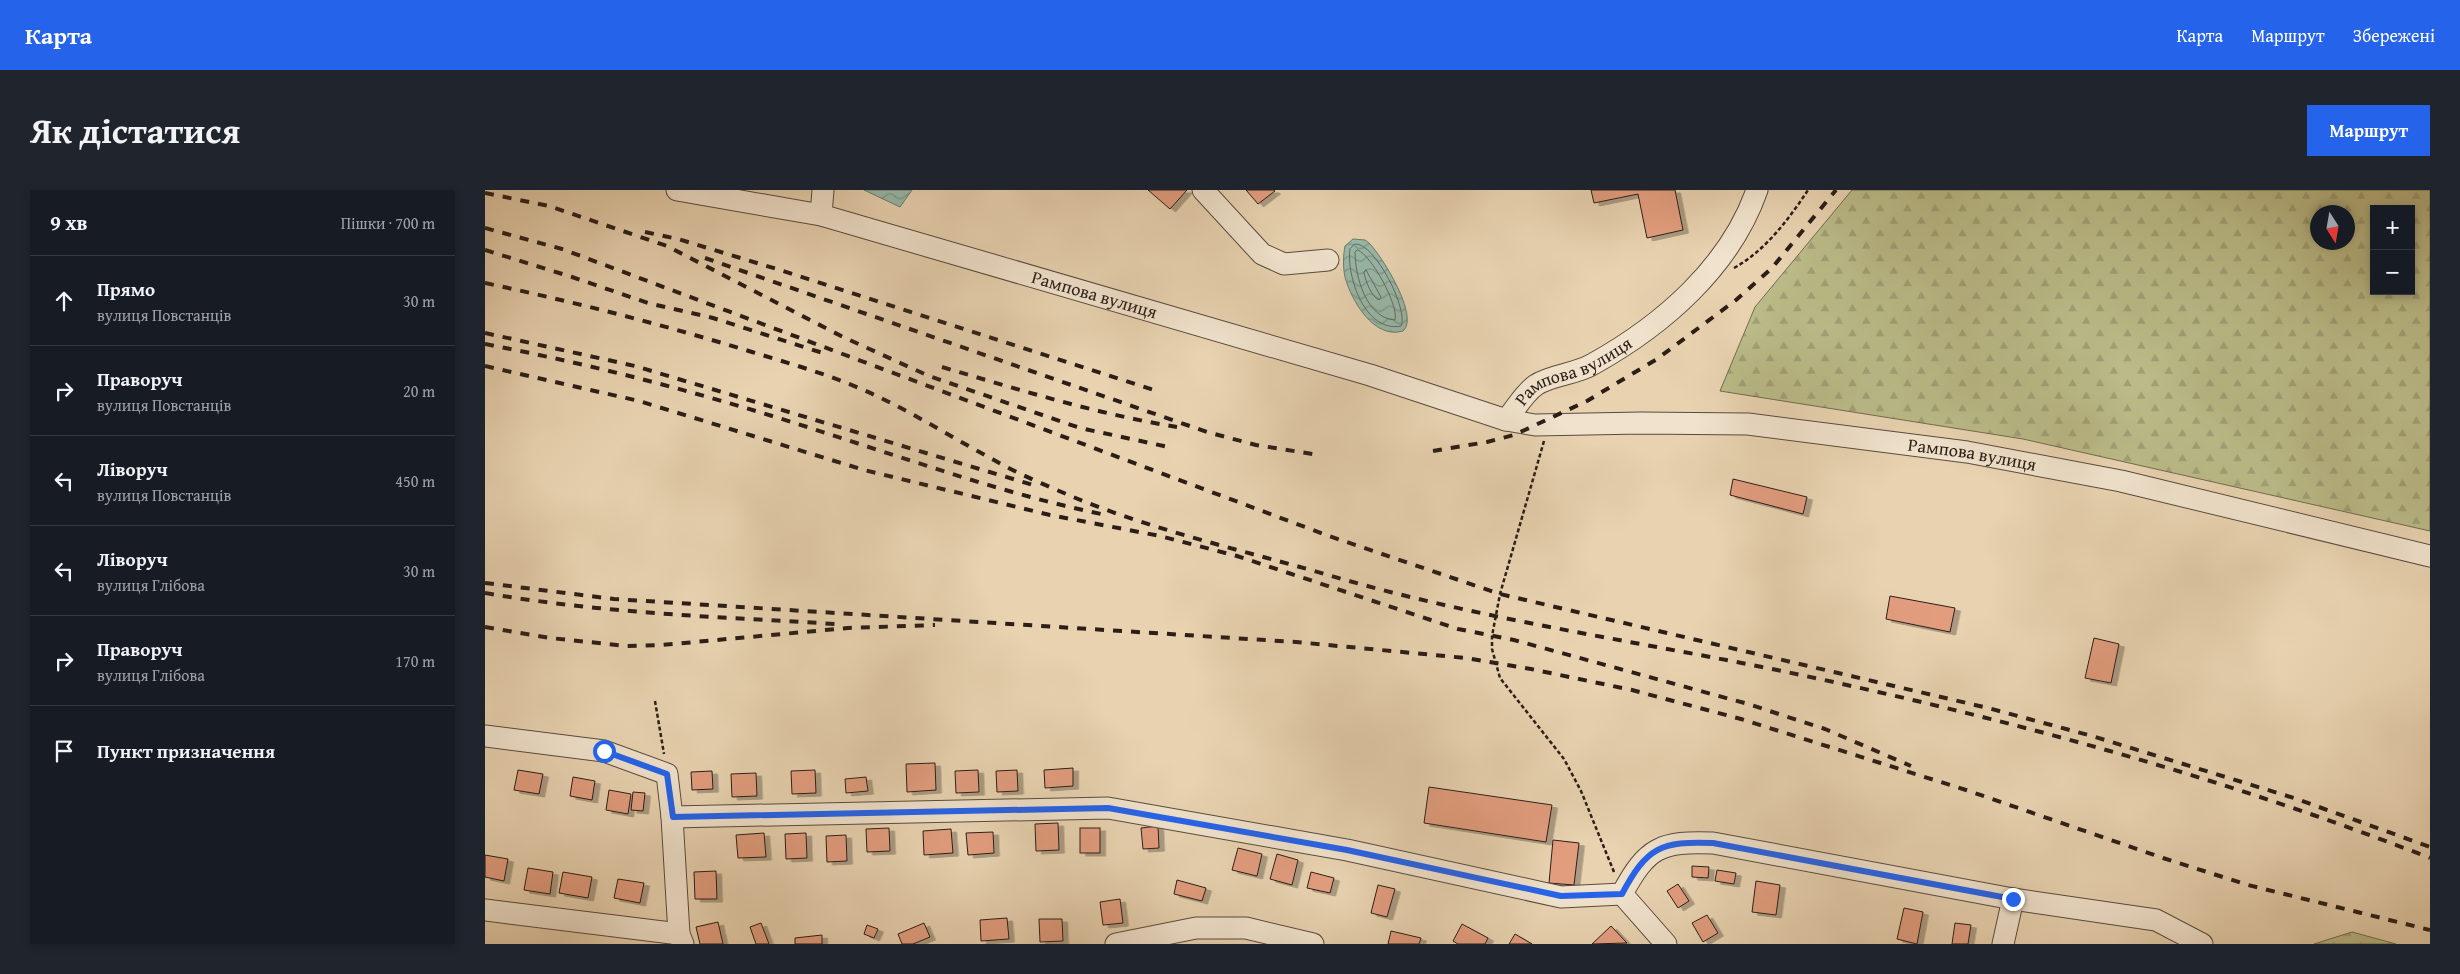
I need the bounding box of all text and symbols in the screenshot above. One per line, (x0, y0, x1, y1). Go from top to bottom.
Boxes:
text: Карта (25, 18, 92, 53)
text: Карта (2177, 22, 2223, 49)
text: Маршрут (2251, 22, 2325, 49)
text: Збережені (2353, 22, 2435, 49)
text: Як дістатися (30, 105, 240, 156)
button: Маршрут (2307, 105, 2430, 156)
north arrow (2310, 205, 2355, 250)
map controls (2370, 205, 2415, 295)
button: + (2370, 205, 2415, 250)
text: 9 хв (50, 207, 88, 238)
text: Пішки · 700 m (341, 211, 435, 235)
button: − (2370, 250, 2415, 295)
street label: Рампова вулиця (1029, 263, 1161, 325)
text: Прямо (97, 275, 155, 303)
icon: ahead (50, 287, 78, 315)
text: 30 m (403, 289, 435, 313)
text: вулиця Повстанців (97, 303, 231, 327)
street label: Рампова вулиця (1508, 330, 1637, 411)
text: Праворуч (97, 365, 182, 393)
icon: right (50, 377, 78, 405)
text: 20 m (403, 379, 435, 403)
text: вулиця Повстанців (97, 393, 231, 417)
street label: Рампова вулиця (1906, 431, 2039, 478)
text: Ліворуч (97, 455, 168, 483)
icon: left (50, 467, 78, 495)
text: 450 m (395, 469, 435, 493)
text: вулиця Повстанців (97, 483, 231, 507)
text: Ліворуч (97, 545, 168, 573)
icon: left (50, 557, 78, 585)
text: 30 m (403, 559, 435, 583)
text: вулиця Глібова (97, 573, 205, 597)
text: Праворуч (97, 635, 182, 663)
icon: right (50, 647, 78, 675)
text: 170 m (395, 649, 435, 673)
text: вулиця Глібова (97, 663, 205, 687)
icon: arrive (50, 737, 78, 765)
text: Пункт призначення (97, 737, 275, 765)
route start (593, 740, 616, 763)
route end (2002, 888, 2025, 911)

